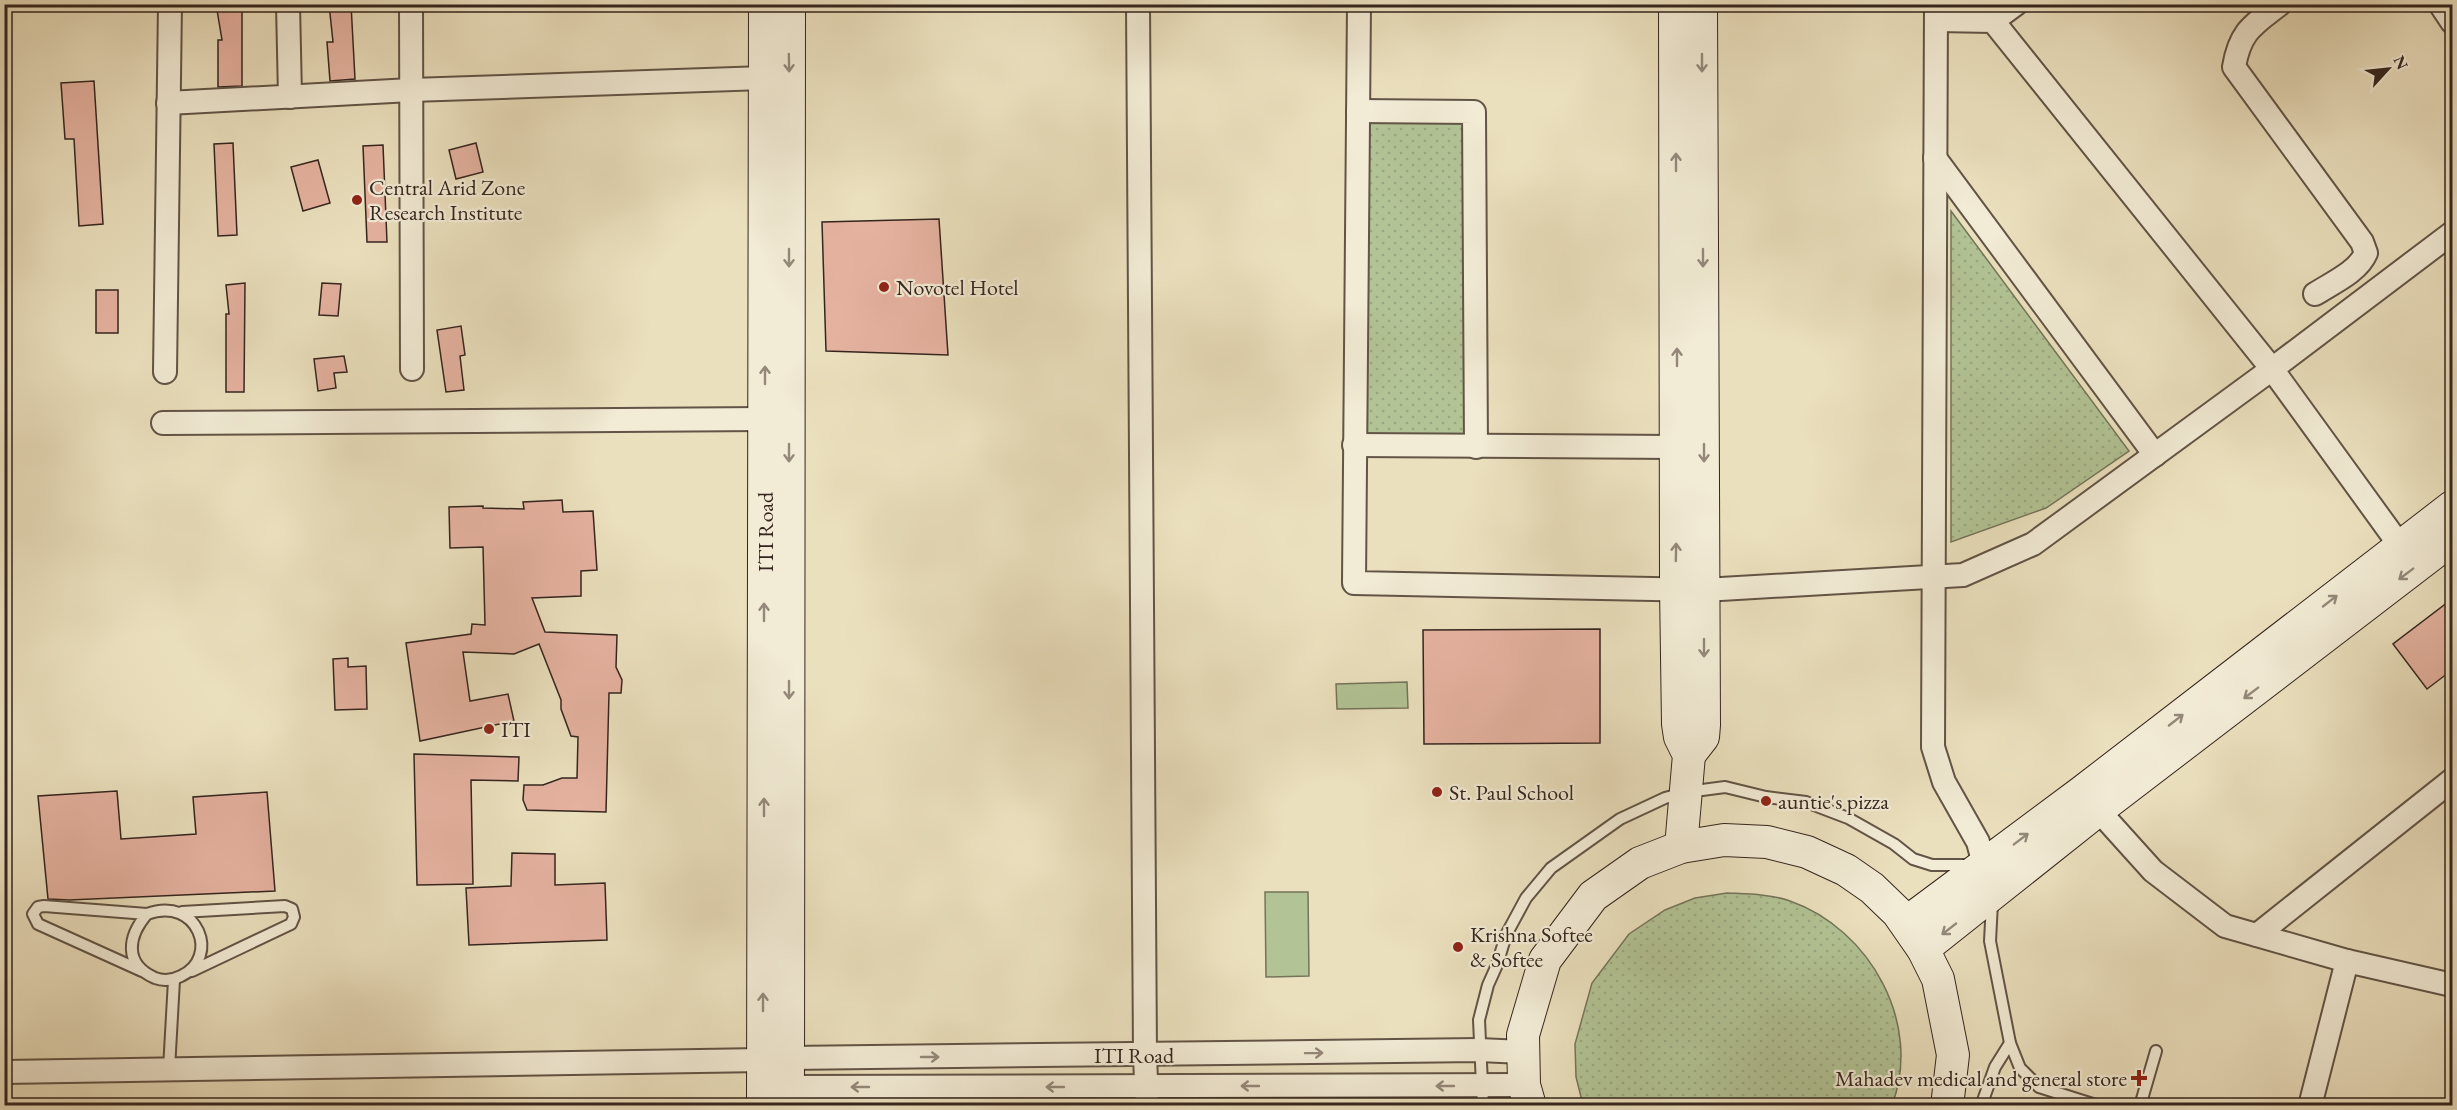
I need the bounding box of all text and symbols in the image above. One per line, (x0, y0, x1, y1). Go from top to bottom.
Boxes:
north arrow (2358, 39, 2418, 99)
one-way arrow (784, 52, 795, 72)
one-way arrow (1696, 52, 1708, 72)
text: N (2389, 52, 2413, 73)
one-way arrow (1670, 153, 1682, 173)
place label: Central Arid Zone Research Institute (369, 173, 526, 227)
marker: Central Arid Zone Research Institute (350, 193, 364, 207)
one-way arrow (783, 247, 795, 267)
one-way arrow (1697, 247, 1709, 267)
place label: Novotel Hotel (896, 273, 1019, 302)
marker: Novotel Hotel (877, 280, 891, 294)
one-way arrow (1671, 348, 1683, 368)
one-way arrow (759, 365, 771, 385)
one-way arrow (783, 442, 795, 462)
one-way arrow (1698, 442, 1710, 462)
street label: ITI Road (751, 491, 780, 572)
one-way arrow (1670, 543, 1682, 563)
one-way arrow (2398, 567, 2414, 580)
one-way arrow (2322, 595, 2338, 607)
one-way arrow (758, 602, 770, 622)
one-way arrow (1698, 637, 1710, 657)
one-way arrow (783, 679, 795, 699)
one-way arrow (2243, 686, 2259, 699)
one-way arrow (2168, 714, 2184, 727)
place label: ITI (501, 715, 531, 744)
marker: ITI (482, 722, 496, 736)
place label: St. Paul School (1449, 778, 1574, 807)
marker: St. Paul School (1430, 785, 1444, 799)
place label: auntie's pizza (1778, 787, 1889, 816)
marker: auntie's pizza (1759, 794, 1773, 808)
one-way arrow (758, 797, 770, 817)
one-way arrow (2013, 832, 2029, 845)
place label: Krishna Softee & Softee (1470, 920, 1593, 974)
one-way arrow (1941, 923, 1957, 936)
marker: Krishna Softee & Softee (1451, 940, 1465, 954)
one-way arrow (757, 992, 769, 1012)
street label: ITI Road (1094, 1041, 1175, 1070)
one-way arrow (1304, 1047, 1324, 1059)
one-way arrow (920, 1051, 940, 1063)
place label: Mahadev medical and general store (1835, 1064, 2127, 1093)
marker: Mahadev medical and general store (2132, 1071, 2146, 1085)
one-way arrow (1240, 1080, 1260, 1092)
one-way arrow (1435, 1080, 1455, 1092)
one-way arrow (850, 1081, 870, 1093)
one-way arrow (1045, 1081, 1065, 1093)

